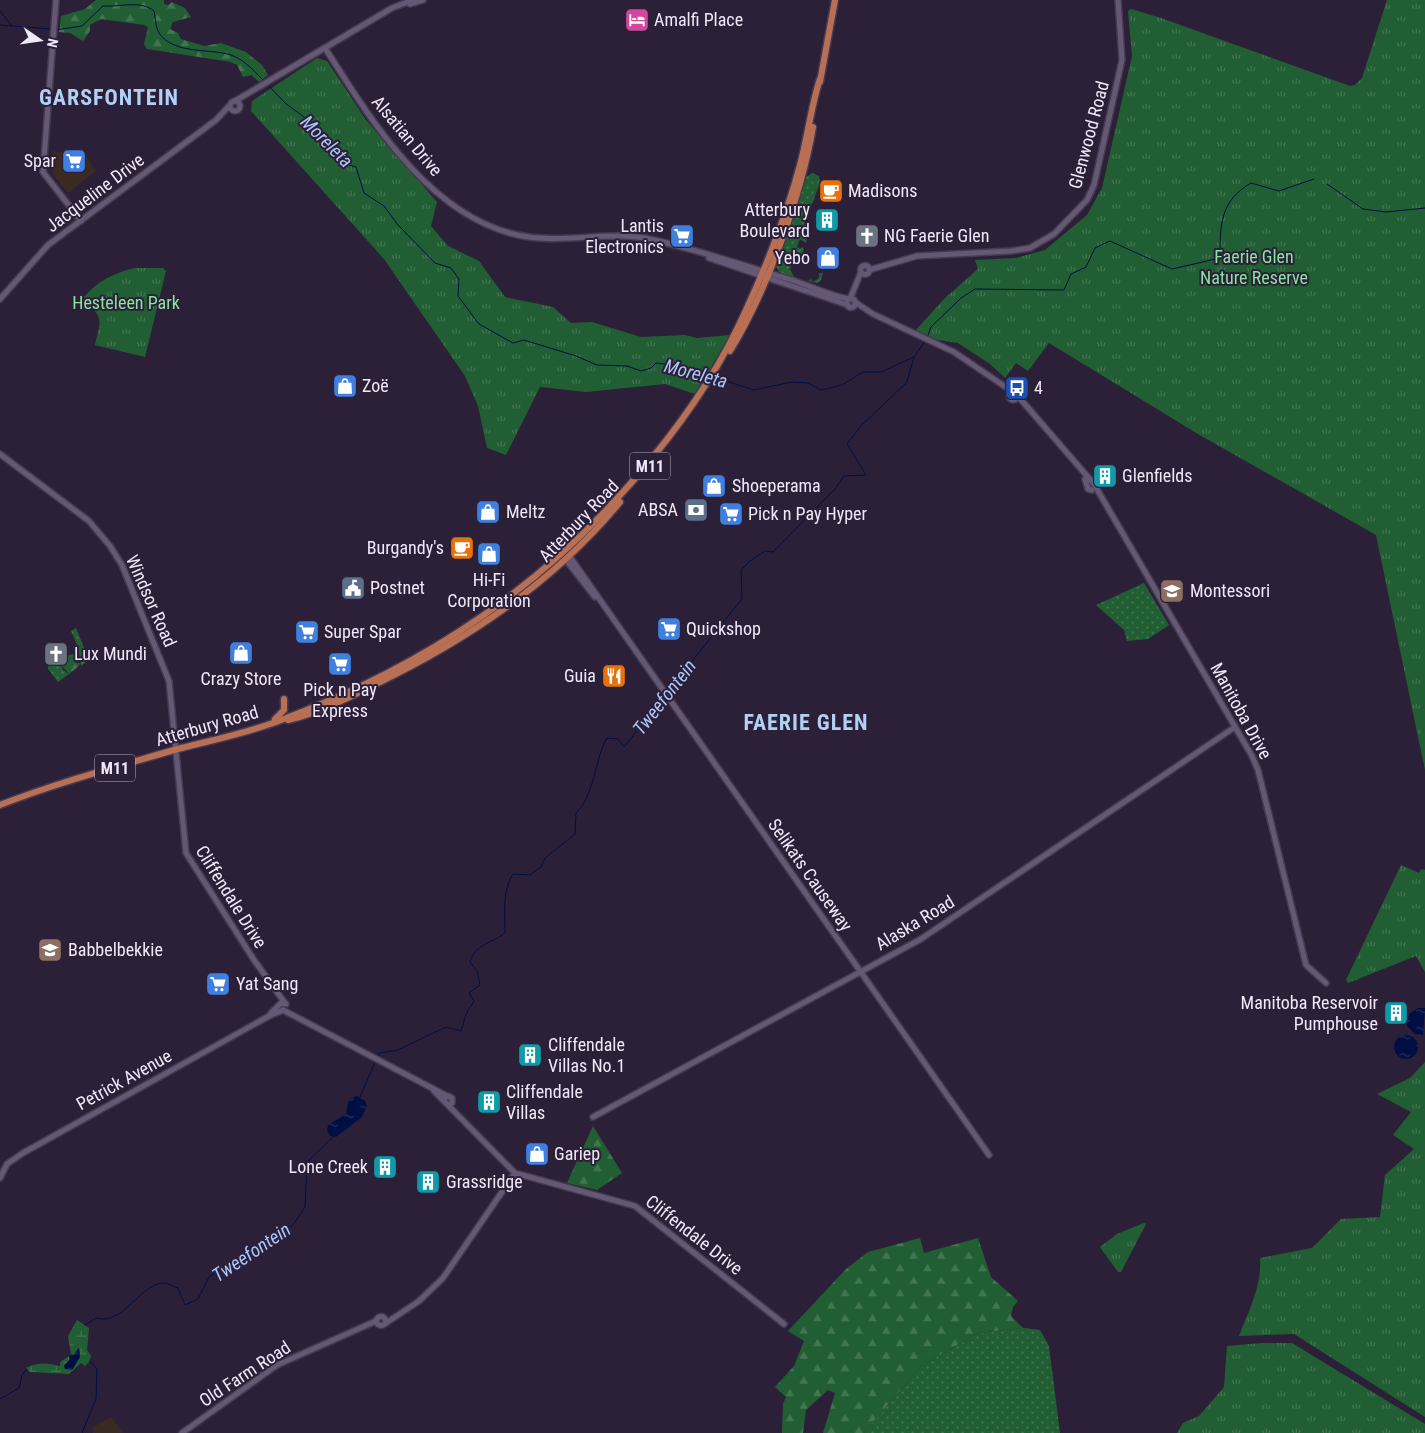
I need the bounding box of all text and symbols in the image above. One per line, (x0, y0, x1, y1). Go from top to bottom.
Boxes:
hotel icon: Amalfi Place (624, 7, 650, 33)
place label: Amalfi Place (654, 9, 743, 30)
north arrow (15, 15, 65, 65)
text: N (44, 37, 61, 49)
street label: Glenwood Road (1064, 79, 1113, 191)
district label: GARSFONTEIN (39, 85, 179, 110)
street label: Alsatian Drive (368, 91, 447, 180)
water label: Moreleta (296, 110, 358, 172)
supermarket icon: Spar (61, 148, 87, 174)
street label: Jacqueline Drive (42, 149, 148, 236)
place label: Spar (24, 150, 57, 171)
cafe icon: Madisons (818, 178, 844, 204)
place label: Madisons (848, 180, 917, 201)
place label: Atterbury Boulevard (740, 199, 810, 241)
building icon: Atterbury Boulevard (814, 207, 840, 233)
place label: Lantis Electronics (585, 215, 664, 257)
supermarket icon: Lantis Electronics (669, 223, 695, 249)
church icon: NG Faerie Glen (854, 223, 880, 249)
place label: NG Faerie Glen (884, 225, 989, 246)
shop icon: Yebo (815, 245, 841, 271)
park label: Faerie Glen Nature Reserve (1200, 246, 1308, 288)
place label: Yebo (775, 247, 810, 268)
park label: Hesteleen Park (72, 292, 180, 313)
water label: Moreleta (662, 354, 730, 393)
shop icon: Zoë (332, 373, 358, 399)
place label: Zoë (362, 375, 389, 396)
bus stop icon: 4 (1004, 375, 1030, 401)
place label: 4 (1034, 377, 1043, 398)
road number: M11 (630, 452, 670, 480)
building icon: Glenfields (1092, 463, 1118, 489)
place label: Glenfields (1122, 465, 1192, 486)
shop icon: Shoeperama (701, 473, 727, 499)
street label: Atterbury Road (534, 475, 623, 566)
place label: Shoeperama (732, 475, 821, 496)
bank icon: ABSA (683, 497, 709, 523)
shop icon: Meltz (475, 499, 501, 525)
place label: ABSA (638, 499, 679, 520)
place label: Meltz (506, 501, 545, 522)
supermarket icon: Pick n Pay Hyper (718, 501, 744, 527)
place label: Pick n Pay Hyper (748, 503, 867, 524)
cafe icon: Burgandy's (449, 535, 475, 561)
place label: Burgandy's (367, 537, 444, 558)
shop icon: Hi-Fi Corporation (476, 541, 502, 567)
street label: Windsor Road (122, 552, 181, 650)
place label: Hi-Fi Corporation (447, 569, 531, 611)
public building icon: Postnet (340, 575, 366, 601)
place label: Postnet (370, 577, 425, 598)
school or university icon: Montessori (1159, 578, 1185, 604)
place label: Montessori (1190, 580, 1270, 601)
supermarket icon: Quickshop (656, 616, 682, 642)
place label: Quickshop (686, 618, 761, 639)
supermarket icon: Super Spar (294, 619, 320, 645)
place label: Super Spar (324, 621, 402, 642)
shop icon: Crazy Store (228, 640, 254, 666)
church icon: Lux Mundi (43, 641, 69, 667)
place label: Lux Mundi (74, 643, 147, 664)
supermarket icon: Pick n Pay Express (327, 651, 353, 677)
water label: Tweefontein (628, 655, 701, 740)
street label: Manitoba Drive (1206, 659, 1277, 763)
restaurant icon: Guia (601, 663, 627, 689)
place label: Guia (564, 665, 596, 686)
place label: Crazy Store (201, 668, 281, 689)
place label: Pick n Pay Express (303, 679, 377, 721)
street label: Atterbury Road (153, 701, 261, 750)
district label: FAERIE GLEN (744, 710, 869, 735)
road number: M11 (95, 754, 135, 781)
street label: Selikats Causeway (764, 815, 857, 935)
street label: Cliffendale Drive (192, 842, 271, 952)
street label: Alaska Road (871, 891, 958, 954)
school or university icon: Babbelbekkie (37, 937, 63, 963)
place label: Babbelbekkie (68, 939, 163, 960)
supermarket icon: Yat Sang (205, 971, 231, 997)
place label: Yat Sang (236, 973, 298, 994)
place label: Manitoba Reservoir Pumphouse (1241, 992, 1379, 1034)
building icon: Manitoba Reservoir Pumphouse (1383, 1000, 1409, 1026)
place label: Cliffendale Villas No.1 (548, 1034, 625, 1076)
building icon: Cliffendale Villas No.1 (517, 1042, 543, 1068)
street label: Petrick Avenue (72, 1045, 175, 1114)
place label: Cliffendale Villas (506, 1081, 583, 1123)
building icon: Cliffendale Villas (476, 1089, 502, 1115)
shop icon: Gariep (524, 1141, 550, 1167)
place label: Gariep (554, 1143, 600, 1164)
building icon: Lone Creek (372, 1154, 398, 1180)
place label: Lone Creek (289, 1156, 368, 1177)
building icon: Grassridge (415, 1169, 441, 1195)
place label: Grassridge (446, 1171, 523, 1192)
street label: Cliffendale Drive (642, 1190, 747, 1279)
water label: Tweefontein (208, 1218, 295, 1287)
street label: Old Farm Road (195, 1336, 294, 1411)

